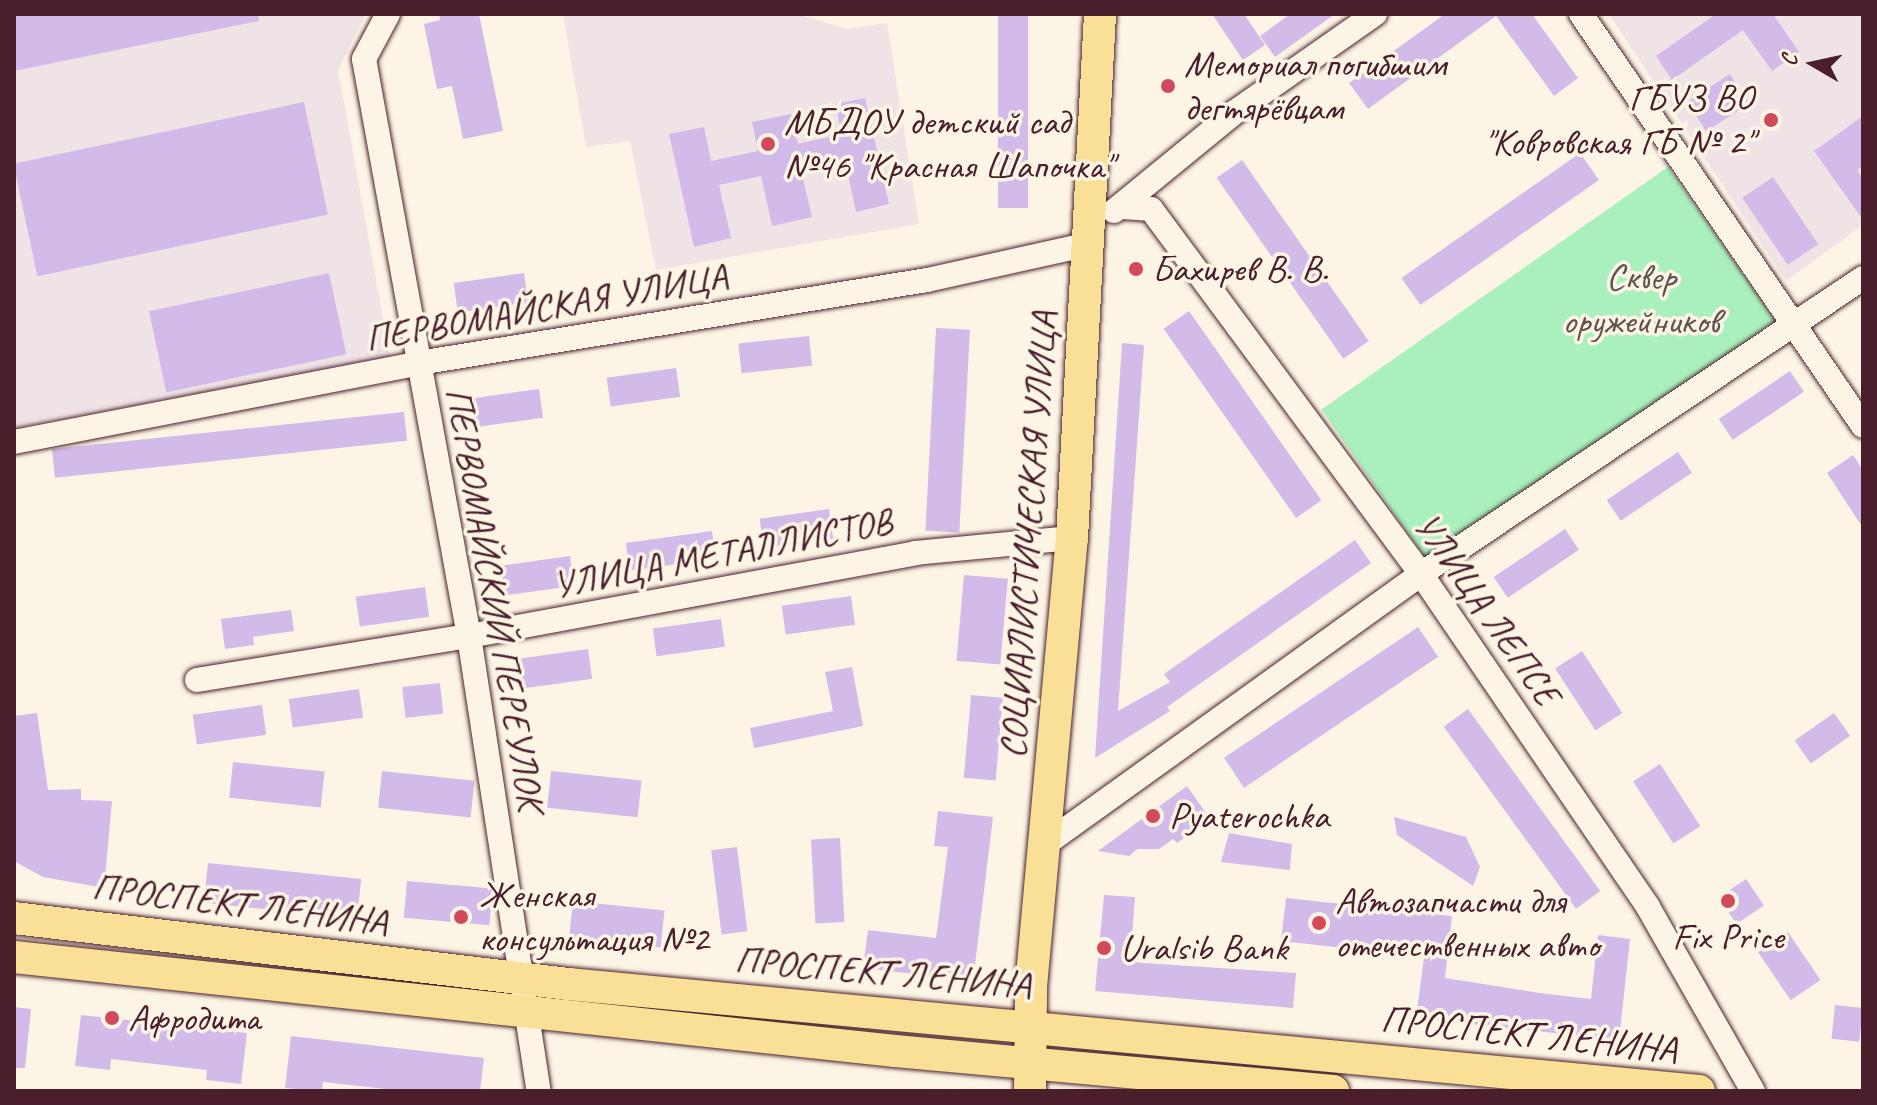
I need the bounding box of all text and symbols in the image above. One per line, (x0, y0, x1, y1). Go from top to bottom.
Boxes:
north arrow (1773, 24, 1853, 104)
place label: Мемориал погибшим дегтярёвцам (1184, 41, 1449, 130)
text: С (1775, 53, 1804, 68)
place label: ГБУЗ ВО "Ковровская ГБ № 2" (1484, 75, 1753, 164)
marker: Мемориал погибшим дегтярёвцам (1159, 77, 1177, 95)
place label: МБДОУ детский сад №46 "Красная Шапочка" (784, 99, 1112, 188)
marker: ГБУЗ ВО "Ковровская ГБ № 2" (1760, 109, 1782, 131)
marker: МБДОУ детский сад №46 "Красная Шапочка" (759, 135, 777, 153)
place label: Бахирев В. В. (1152, 246, 1328, 292)
street label: ПЕРВОМАЙСКАЯ УЛИЦА (363, 253, 729, 361)
park label: Сквер оружейников (1563, 254, 1719, 344)
marker: Бахирев В. В. (1127, 260, 1145, 278)
street label: СОЦИАЛИСТИЧЕСКАЯ УЛИЦА (990, 311, 1066, 759)
street label: ПЕРВОМАЙСКИЙ ПЕРЕУЛОК (435, 384, 555, 814)
street label: УЛИЦА МЕТАЛЛИСТОВ (548, 498, 896, 608)
street label: УЛИЦА ЛЕПСЕ (1404, 504, 1570, 714)
place label: Pyaterochka (1169, 793, 1329, 839)
marker: Pyaterochka (1144, 807, 1162, 825)
street label: ПРОСПЕКТ ЛЕНИНА (90, 863, 390, 945)
place label: Женская консультация №2 (479, 872, 709, 962)
place label: Автозапчасти для отечественных авто (1335, 878, 1602, 968)
marker: Fix Price (1719, 892, 1737, 910)
marker: Женская консультация №2 (450, 906, 472, 928)
marker: Автозапчасти для отечественных авто (1310, 914, 1328, 932)
place label: Fix Price (1672, 914, 1784, 960)
place label: Uralsib Bank (1120, 925, 1288, 971)
street label: ПРОСПЕКТ ЛЕНИНА (733, 936, 1033, 1008)
marker: Uralsib Bank (1095, 939, 1113, 957)
place label: Афродита (128, 995, 260, 1041)
street label: ПРОСПЕКТ ЛЕНИНА (1379, 996, 1679, 1072)
marker: Афродита (103, 1009, 121, 1027)

